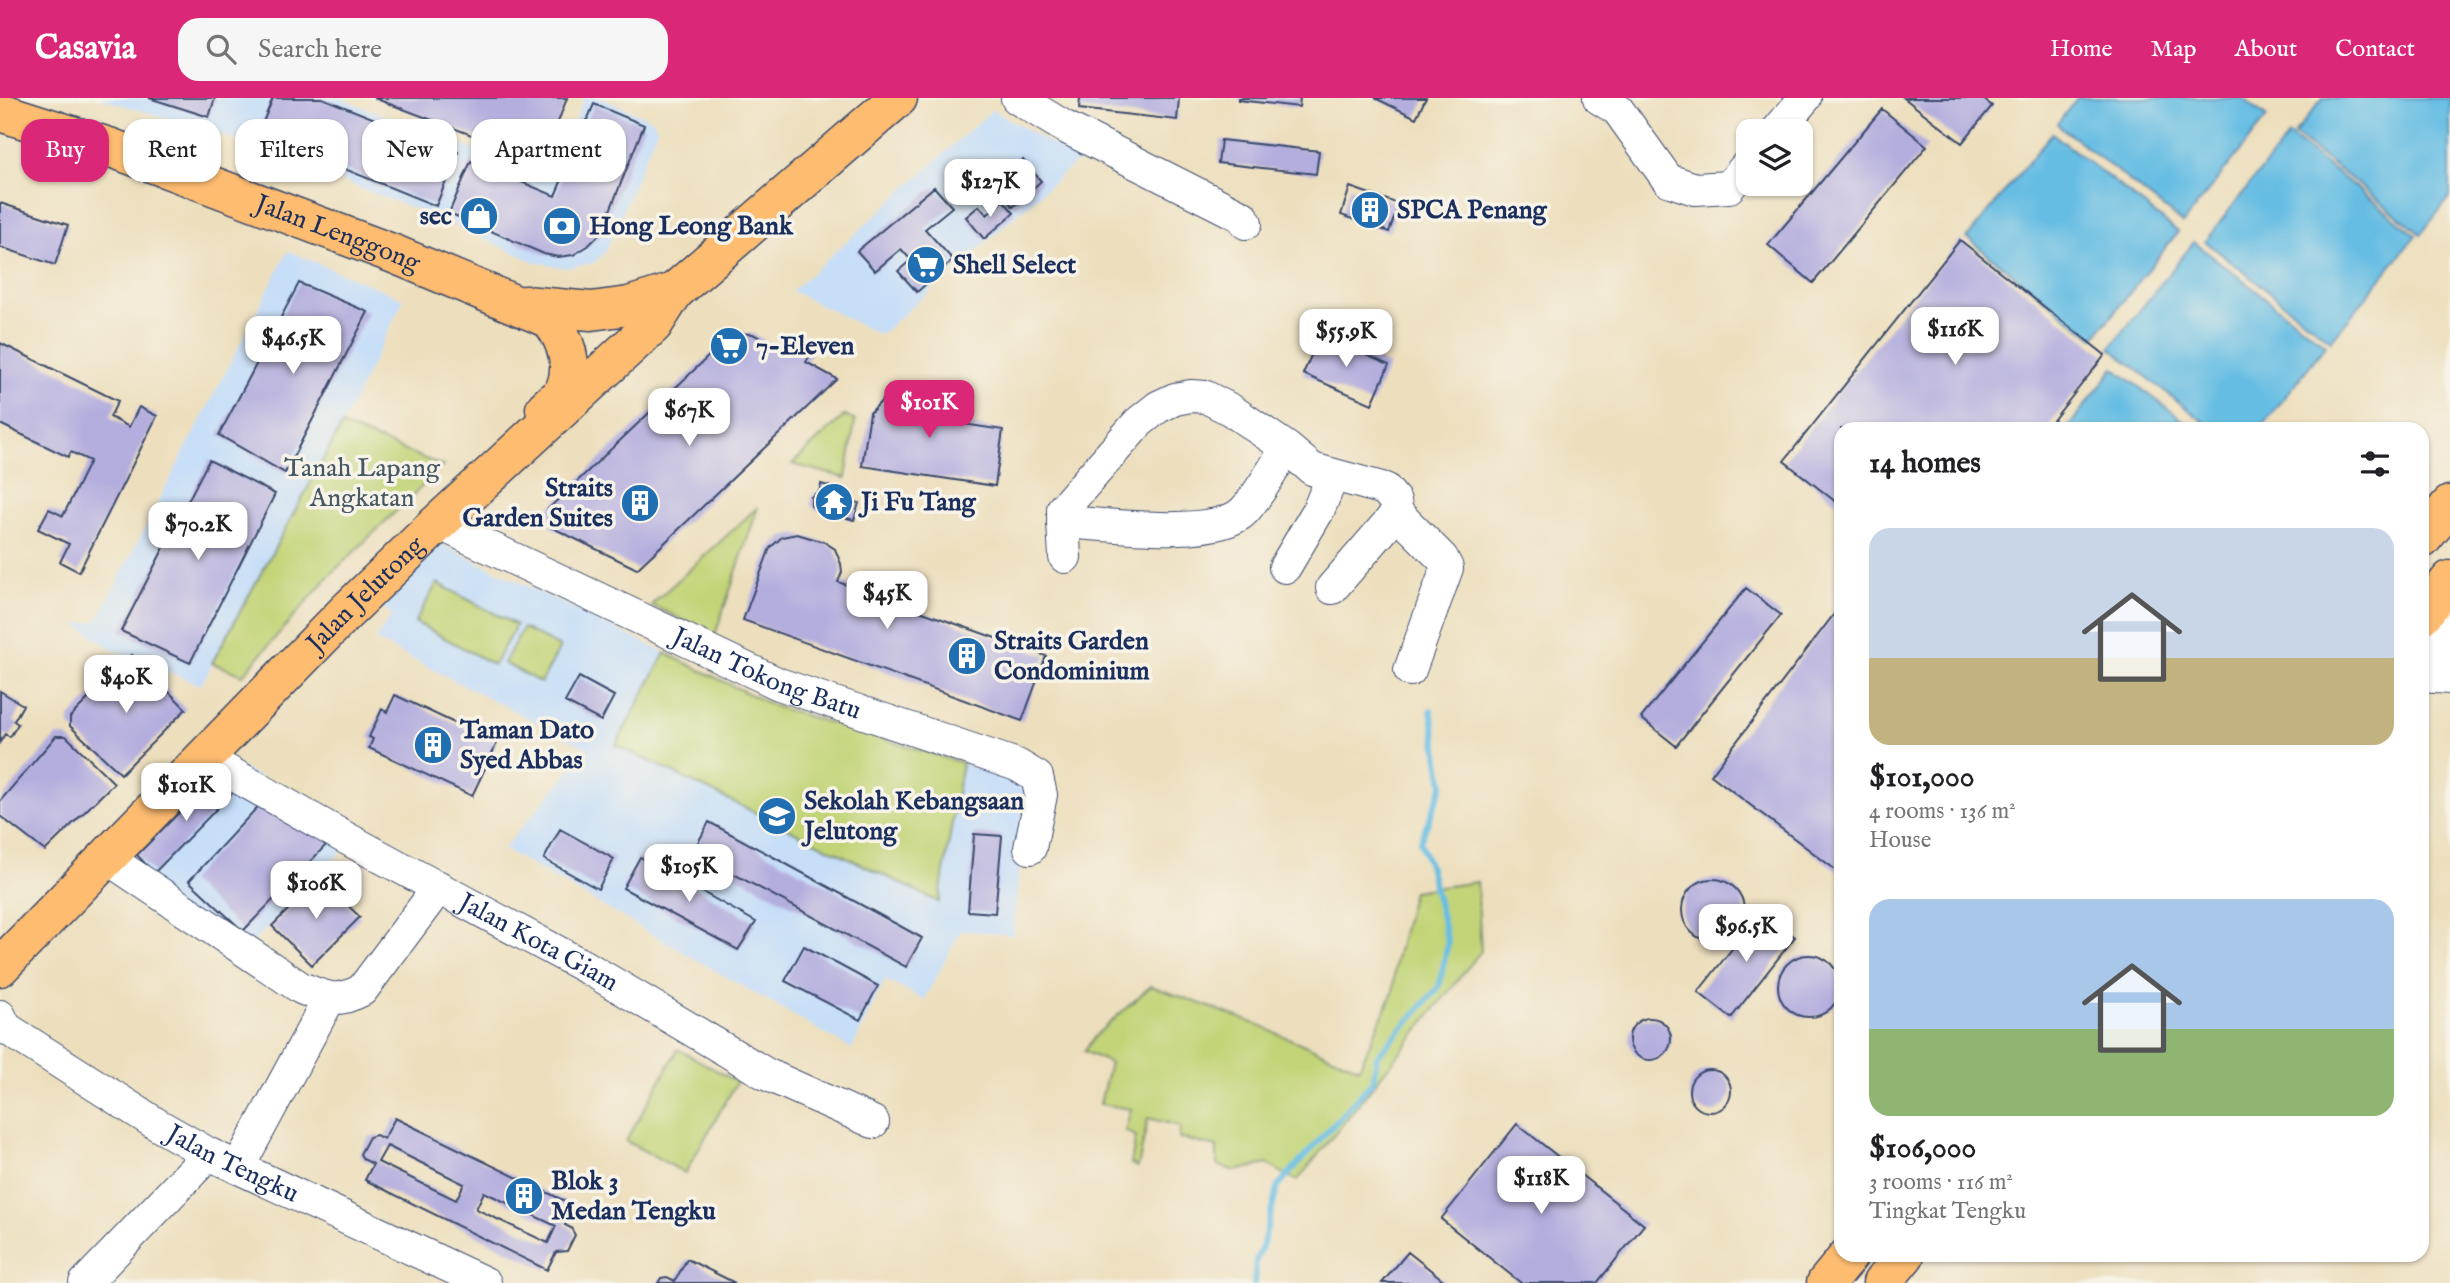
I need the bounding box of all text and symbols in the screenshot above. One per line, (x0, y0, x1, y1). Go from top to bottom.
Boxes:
search box (178, 18, 668, 81)
text: Casavia (35, 28, 136, 70)
icon: search (202, 30, 240, 68)
text: Search here (258, 33, 382, 66)
text: Home (2050, 34, 2113, 65)
text: Map (2151, 34, 2197, 65)
text: About (2235, 34, 2297, 65)
text: Contact (2335, 34, 2415, 65)
chip: Buy (21, 119, 109, 182)
chip: Rent (123, 119, 221, 182)
chip: Filters (235, 119, 348, 182)
chip: New (362, 119, 457, 182)
chip: Apartment (471, 119, 626, 182)
map controls (1736, 119, 1813, 196)
button: layers (1736, 119, 1813, 196)
pin: $127K (941, 159, 1039, 219)
text: $127K (960, 167, 1020, 196)
street label: Jalan Lenggong (248, 186, 426, 280)
building icon: SPCA Penang (1349, 189, 1391, 231)
place label: SPCA Penang (1397, 194, 1548, 227)
shop icon: sec (458, 195, 500, 237)
place label: sec (420, 200, 452, 233)
bank icon: Hong Leong Bank (541, 205, 583, 247)
place label: Hong Leong Bank (589, 210, 794, 243)
supermarket icon: Shell Select (905, 244, 947, 286)
place label: Shell Select (953, 249, 1076, 282)
pin: $116K (1906, 308, 2004, 367)
pin: $55.9K (1289, 310, 1403, 369)
text: $116K (1927, 315, 1983, 344)
pin: $46.5K (236, 316, 350, 376)
text: $55.9K (1315, 317, 1377, 346)
text: $46.5K (261, 324, 325, 353)
supermarket icon: 7-Eleven (708, 325, 750, 367)
place label: 7-Eleven (756, 330, 855, 363)
pin: $101K (880, 380, 978, 440)
pin: $67K (648, 388, 730, 448)
text: $101K (900, 388, 958, 417)
text: $67K (664, 396, 714, 425)
text: 14 homes (1869, 445, 1981, 483)
icon: filters (2356, 445, 2394, 483)
park label: Tanah Lapang Angkatan (284, 452, 441, 515)
place label: Straits Garden Suites (463, 472, 613, 535)
temple icon: Ji Fu Tang (813, 481, 855, 523)
building icon: Straits Garden Suites (619, 482, 661, 524)
place label: Ji Fu Tang (858, 486, 977, 519)
pin: $70.2K (141, 503, 255, 562)
text: $70.2K (164, 510, 232, 539)
street label: Jalan Jelutong (297, 528, 432, 661)
pin: $45K (846, 572, 928, 631)
icon: home (2069, 574, 2195, 700)
text: $45K (863, 579, 911, 608)
street label: Jalan Tokong Batu (664, 618, 866, 727)
place label: Straits Garden Condominium (994, 625, 1150, 688)
building icon: Straits Garden Condominium (946, 635, 988, 677)
pin: $40K (85, 656, 167, 715)
text: $40K (100, 663, 152, 692)
place label: Taman Dato Syed Abbas (459, 714, 594, 777)
building icon: Taman Dato Syed Abbas (412, 724, 454, 766)
text: $101,000 (1869, 759, 1975, 797)
pin: $101K (137, 764, 235, 823)
text: $101K (157, 771, 215, 800)
place label: Sekolah Kebangsaan Jelutong (801, 785, 1024, 848)
school or university icon: Sekolah Kebangsaan Jelutong (756, 795, 798, 837)
text: 4 rooms · 136 m² (1869, 797, 2016, 826)
text: House (1869, 826, 1931, 855)
pin: $105K (640, 844, 738, 904)
text: $105K (660, 852, 718, 881)
pin: $106K (267, 862, 365, 921)
text: $106K (287, 869, 345, 898)
street label: Jalan Kota Giam (451, 884, 624, 999)
pin: $96.5K (1689, 904, 1803, 964)
text: $96.5K (1715, 912, 1777, 941)
icon: home (2069, 945, 2195, 1071)
street label: Jalan Tengku (158, 1115, 304, 1210)
text: $106,000 (1869, 1130, 1976, 1168)
pin: $118K (1492, 1156, 1590, 1216)
text: $118K (1513, 1164, 1569, 1193)
place label: Blok 3 Medan Tengku (551, 1165, 716, 1228)
text: 3 rooms · 116 m² (1869, 1168, 2013, 1197)
building icon: Blok 3 Medan Tengku (503, 1175, 545, 1217)
text: Tingkat Tengku (1869, 1197, 2026, 1226)

